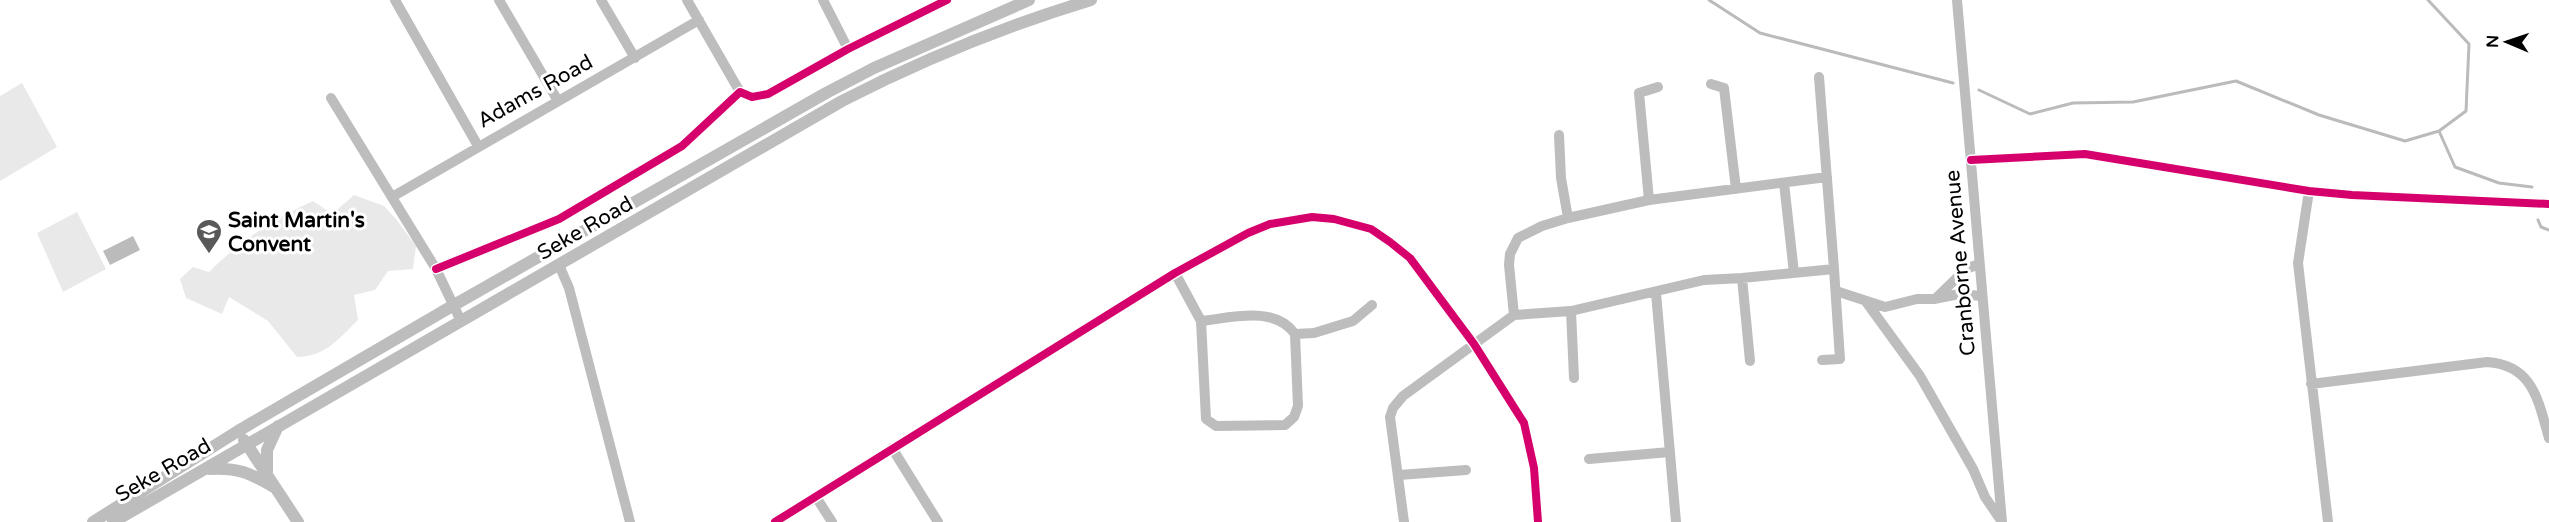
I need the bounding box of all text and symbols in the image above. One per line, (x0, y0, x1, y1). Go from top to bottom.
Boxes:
north arrow (2477, 12, 2537, 72)
text: N (2483, 35, 2503, 48)
street label: Adams Road (473, 49, 597, 133)
street label: Cranborne Avenue (1940, 169, 1981, 357)
street label: Seke Road (533, 191, 637, 266)
place label: Saint Martin's Convent (228, 208, 365, 257)
school or university icon: Saint Martin's Convent (194, 217, 224, 255)
street label: Seke Road (111, 433, 215, 508)

